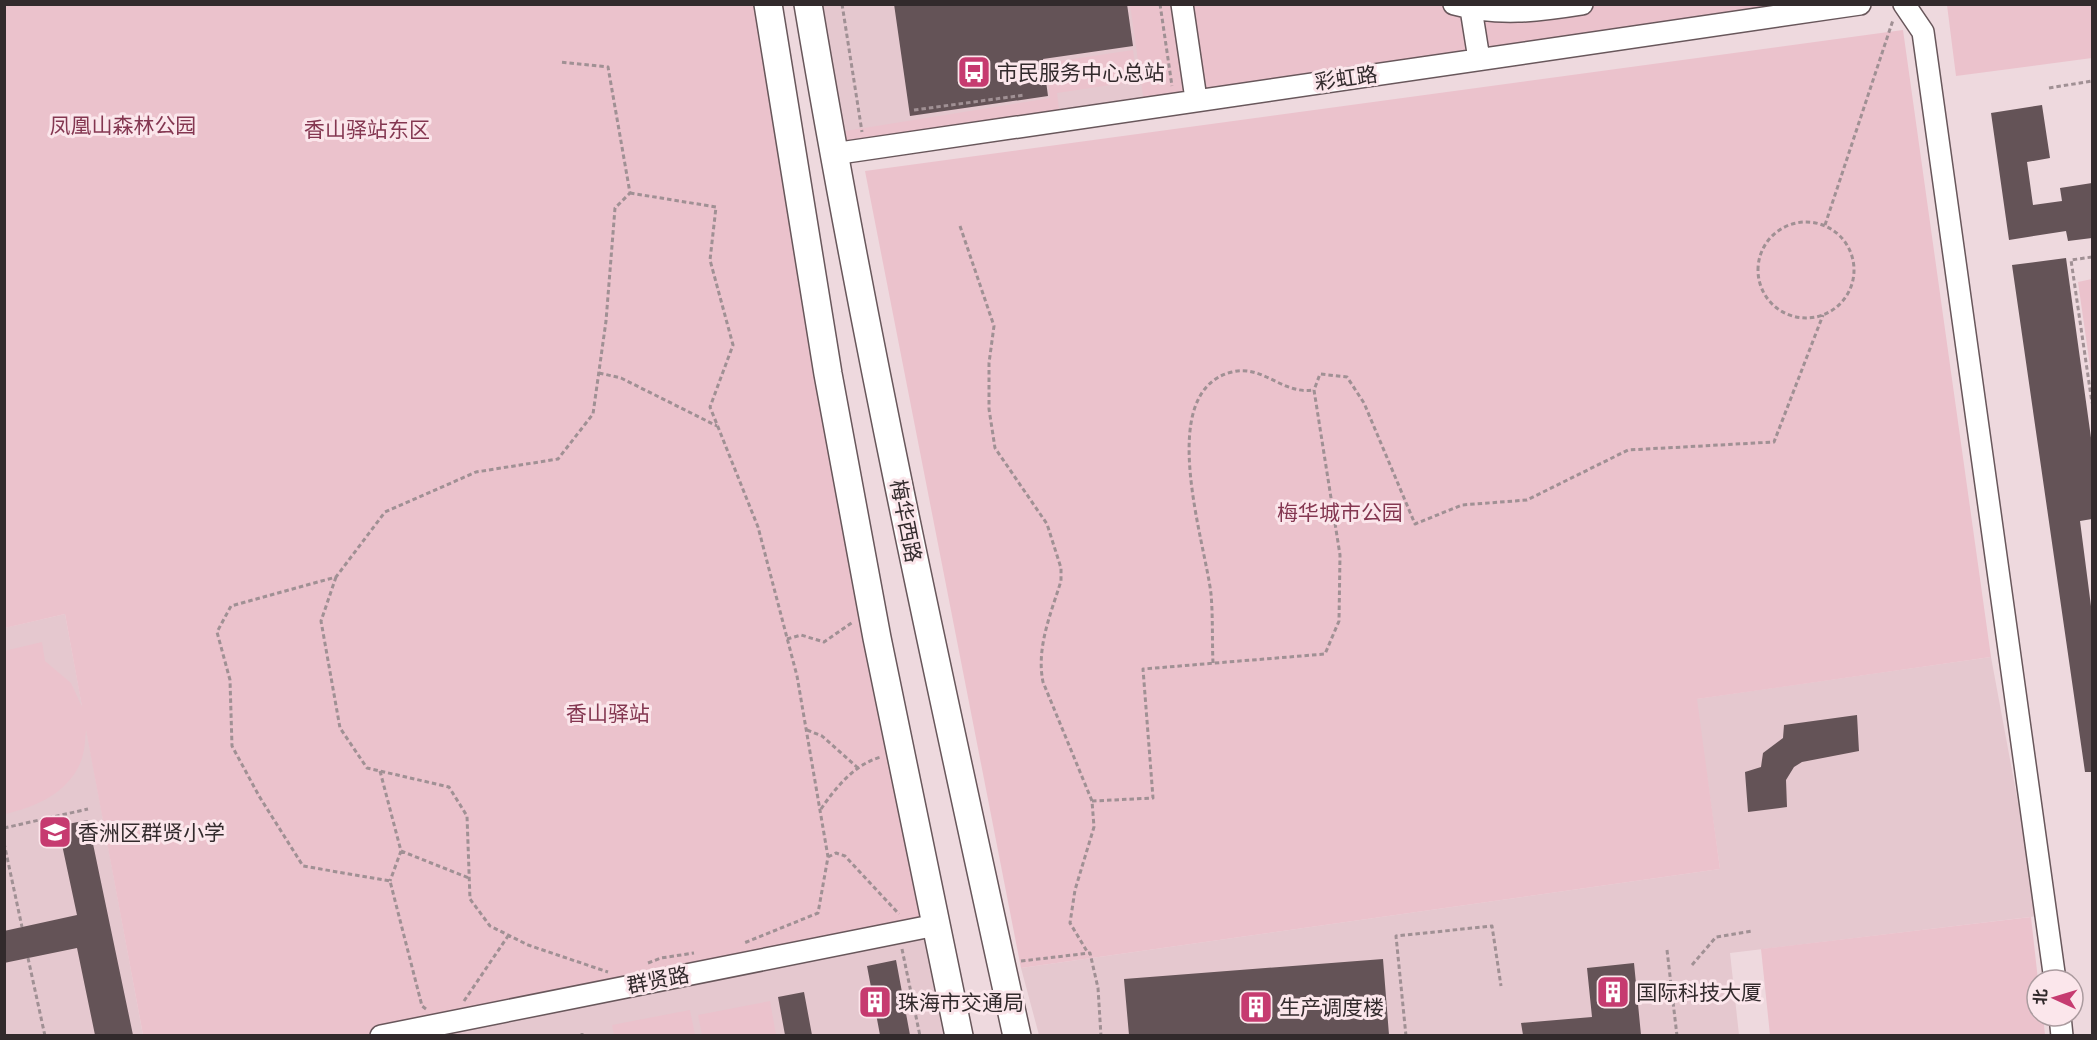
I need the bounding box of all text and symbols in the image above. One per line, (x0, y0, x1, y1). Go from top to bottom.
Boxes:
bus stop icon: 市民服务中心总站 (956, 54, 992, 90)
place label: 市民服务中心总站 (997, 60, 1165, 85)
street label: 彩虹路 (1313, 61, 1379, 95)
park label: 凤凰山森林公园 (50, 113, 197, 138)
park label: 香山驿站东区 (304, 117, 430, 142)
street label: 梅华西路 (886, 477, 926, 565)
park label: 梅华城市公园 (1277, 500, 1403, 525)
park label: 香山驿站 (566, 701, 650, 726)
school or university icon: 香洲区群贤小学 (37, 814, 73, 850)
place label: 香洲区群贤小学 (78, 820, 225, 845)
street label: 群贤路 (625, 962, 691, 998)
north arrow (2025, 968, 2085, 1028)
building icon: 国际科技大厦 (1595, 974, 1631, 1010)
place label: 国际科技大厦 (1636, 980, 1762, 1005)
building icon: 珠海市交通局 (857, 984, 893, 1020)
text: 北 (2030, 988, 2051, 1006)
building icon: 生产调度楼 (1238, 989, 1274, 1025)
place label: 珠海市交通局 (898, 990, 1024, 1015)
place label: 生产调度楼 (1279, 995, 1384, 1020)

